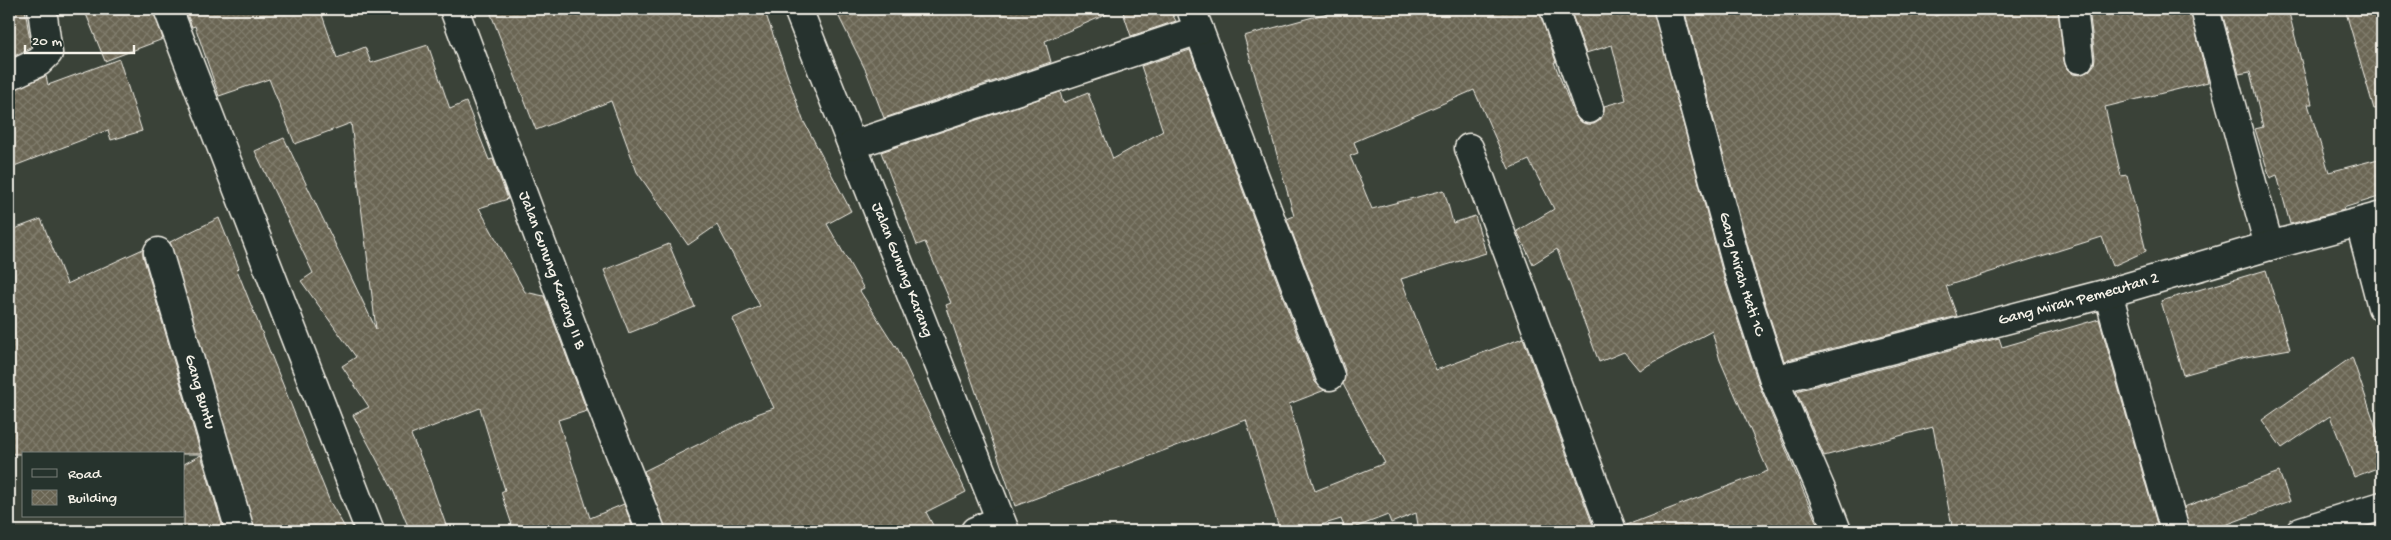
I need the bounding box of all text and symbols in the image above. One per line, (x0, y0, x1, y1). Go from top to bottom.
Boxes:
scale bar (25, 22, 134, 54)
text: 20 m (32, 33, 62, 51)
street label: Jalan Gunung Karang II B (513, 189, 590, 353)
street label: Jalan Gunung Karang (866, 200, 937, 340)
street label: Gang Mirah Hati 1C (1714, 210, 1769, 340)
street label: Gang Mirah Pemecutan 2 (1996, 269, 2161, 331)
street label: Gang Buntu (179, 353, 219, 432)
legend (22, 452, 185, 518)
text: Road (68, 466, 102, 484)
text: Building (67, 490, 117, 508)

